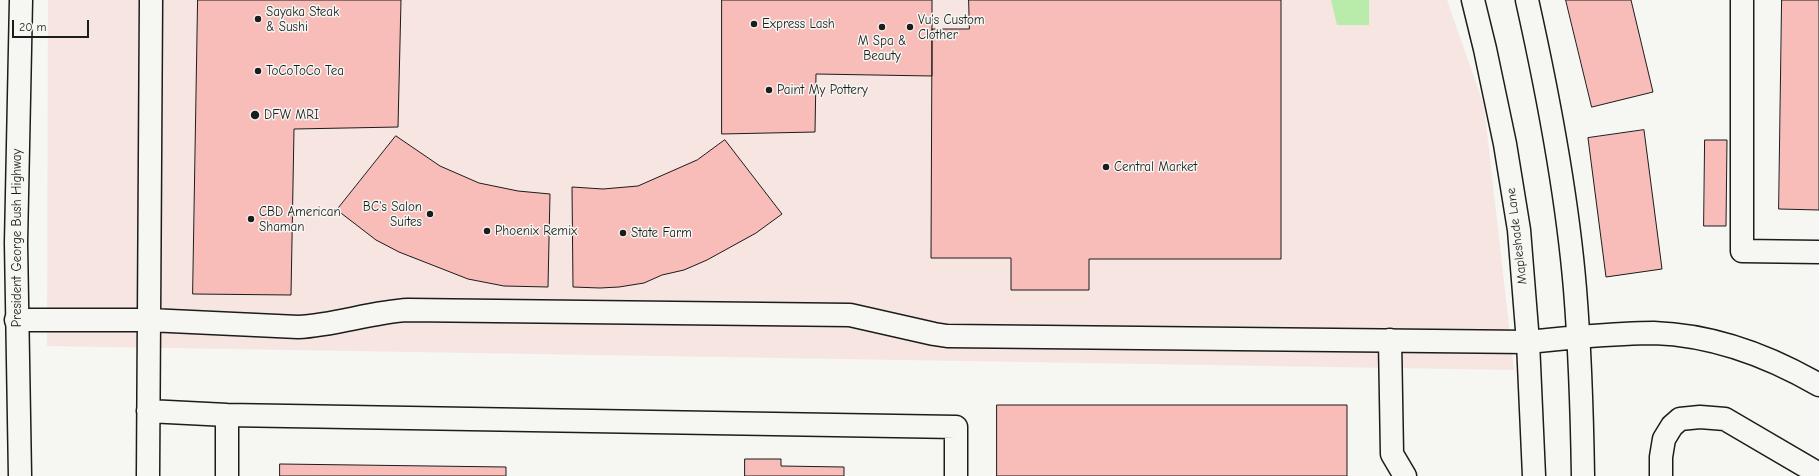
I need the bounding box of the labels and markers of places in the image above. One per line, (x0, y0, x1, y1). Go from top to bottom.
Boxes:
place label: Sayaka Steak & Sushi (266, 4, 339, 35)
place label: Vu's Custom Clother (918, 12, 985, 43)
marker: Sayaka Steak & Sushi (253, 14, 263, 24)
place label: Express Lash (762, 16, 835, 32)
marker: Express Lash (749, 19, 759, 29)
marker: M Spa & Beauty (877, 22, 887, 32)
marker: Vu's Custom Clother (905, 22, 915, 32)
place label: M Spa & Beauty (858, 33, 906, 64)
place label: ToCoToCo Tea (266, 63, 344, 79)
marker: ToCoToCo Tea (253, 66, 263, 76)
place label: Paint My Pottery (777, 82, 868, 98)
marker: Paint My Pottery (764, 85, 774, 95)
place label: DFW MRI (264, 107, 319, 123)
marker: DFW MRI (249, 109, 261, 121)
place label: Central Market (1114, 159, 1197, 175)
marker: Central Market (1101, 162, 1111, 172)
place label: BC's Salon Suites (363, 199, 422, 230)
place label: CBD American Shaman (259, 204, 341, 235)
marker: BC's Salon Suites (425, 209, 435, 219)
marker: CBD American Shaman (246, 214, 256, 224)
place label: Phoenix Remix (495, 223, 577, 239)
place label: State Farm (631, 225, 692, 241)
marker: Phoenix Remix (482, 226, 492, 236)
marker: State Farm (618, 228, 628, 238)

